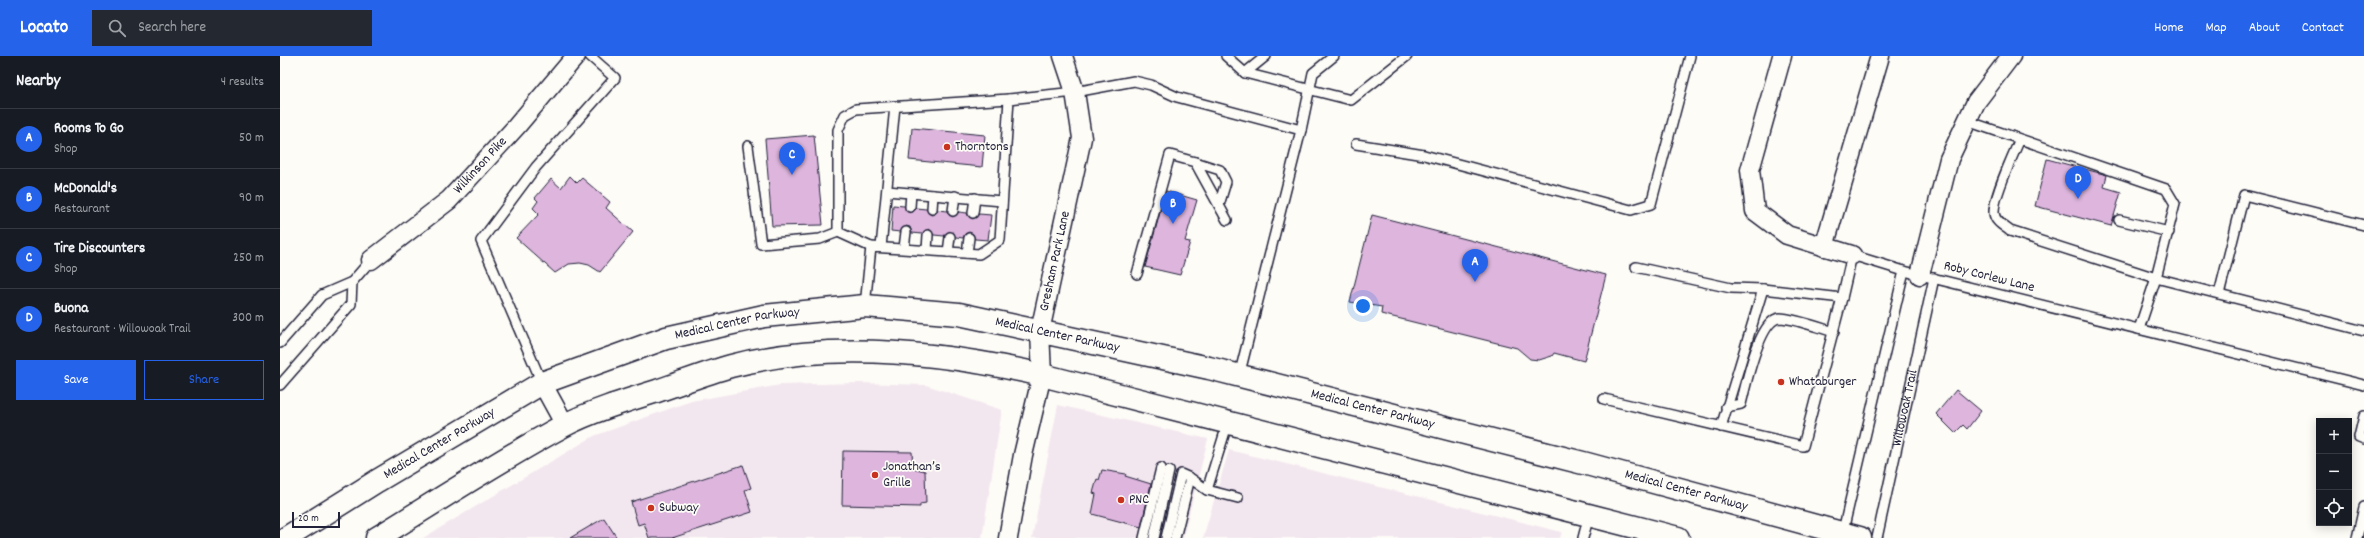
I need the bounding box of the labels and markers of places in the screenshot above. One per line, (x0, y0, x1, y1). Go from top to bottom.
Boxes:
place label: Thorntons (955, 137, 1009, 157)
pin: C (779, 142, 805, 175)
marker: Thorntons (942, 142, 952, 152)
pin: D (2065, 166, 2091, 199)
pin: B (1160, 191, 1186, 224)
pin: A (1462, 249, 1488, 282)
place label: Whataburger (1789, 372, 1857, 392)
marker: Whataburger (1776, 377, 1786, 387)
place label: Jonathan’s Grille (883, 457, 941, 493)
marker: Jonathan’s Grille (870, 470, 880, 480)
place label: PNC (1129, 490, 1149, 510)
marker: PNC (1116, 495, 1126, 505)
place label: Subway (659, 498, 699, 518)
marker: Subway (646, 503, 656, 513)

